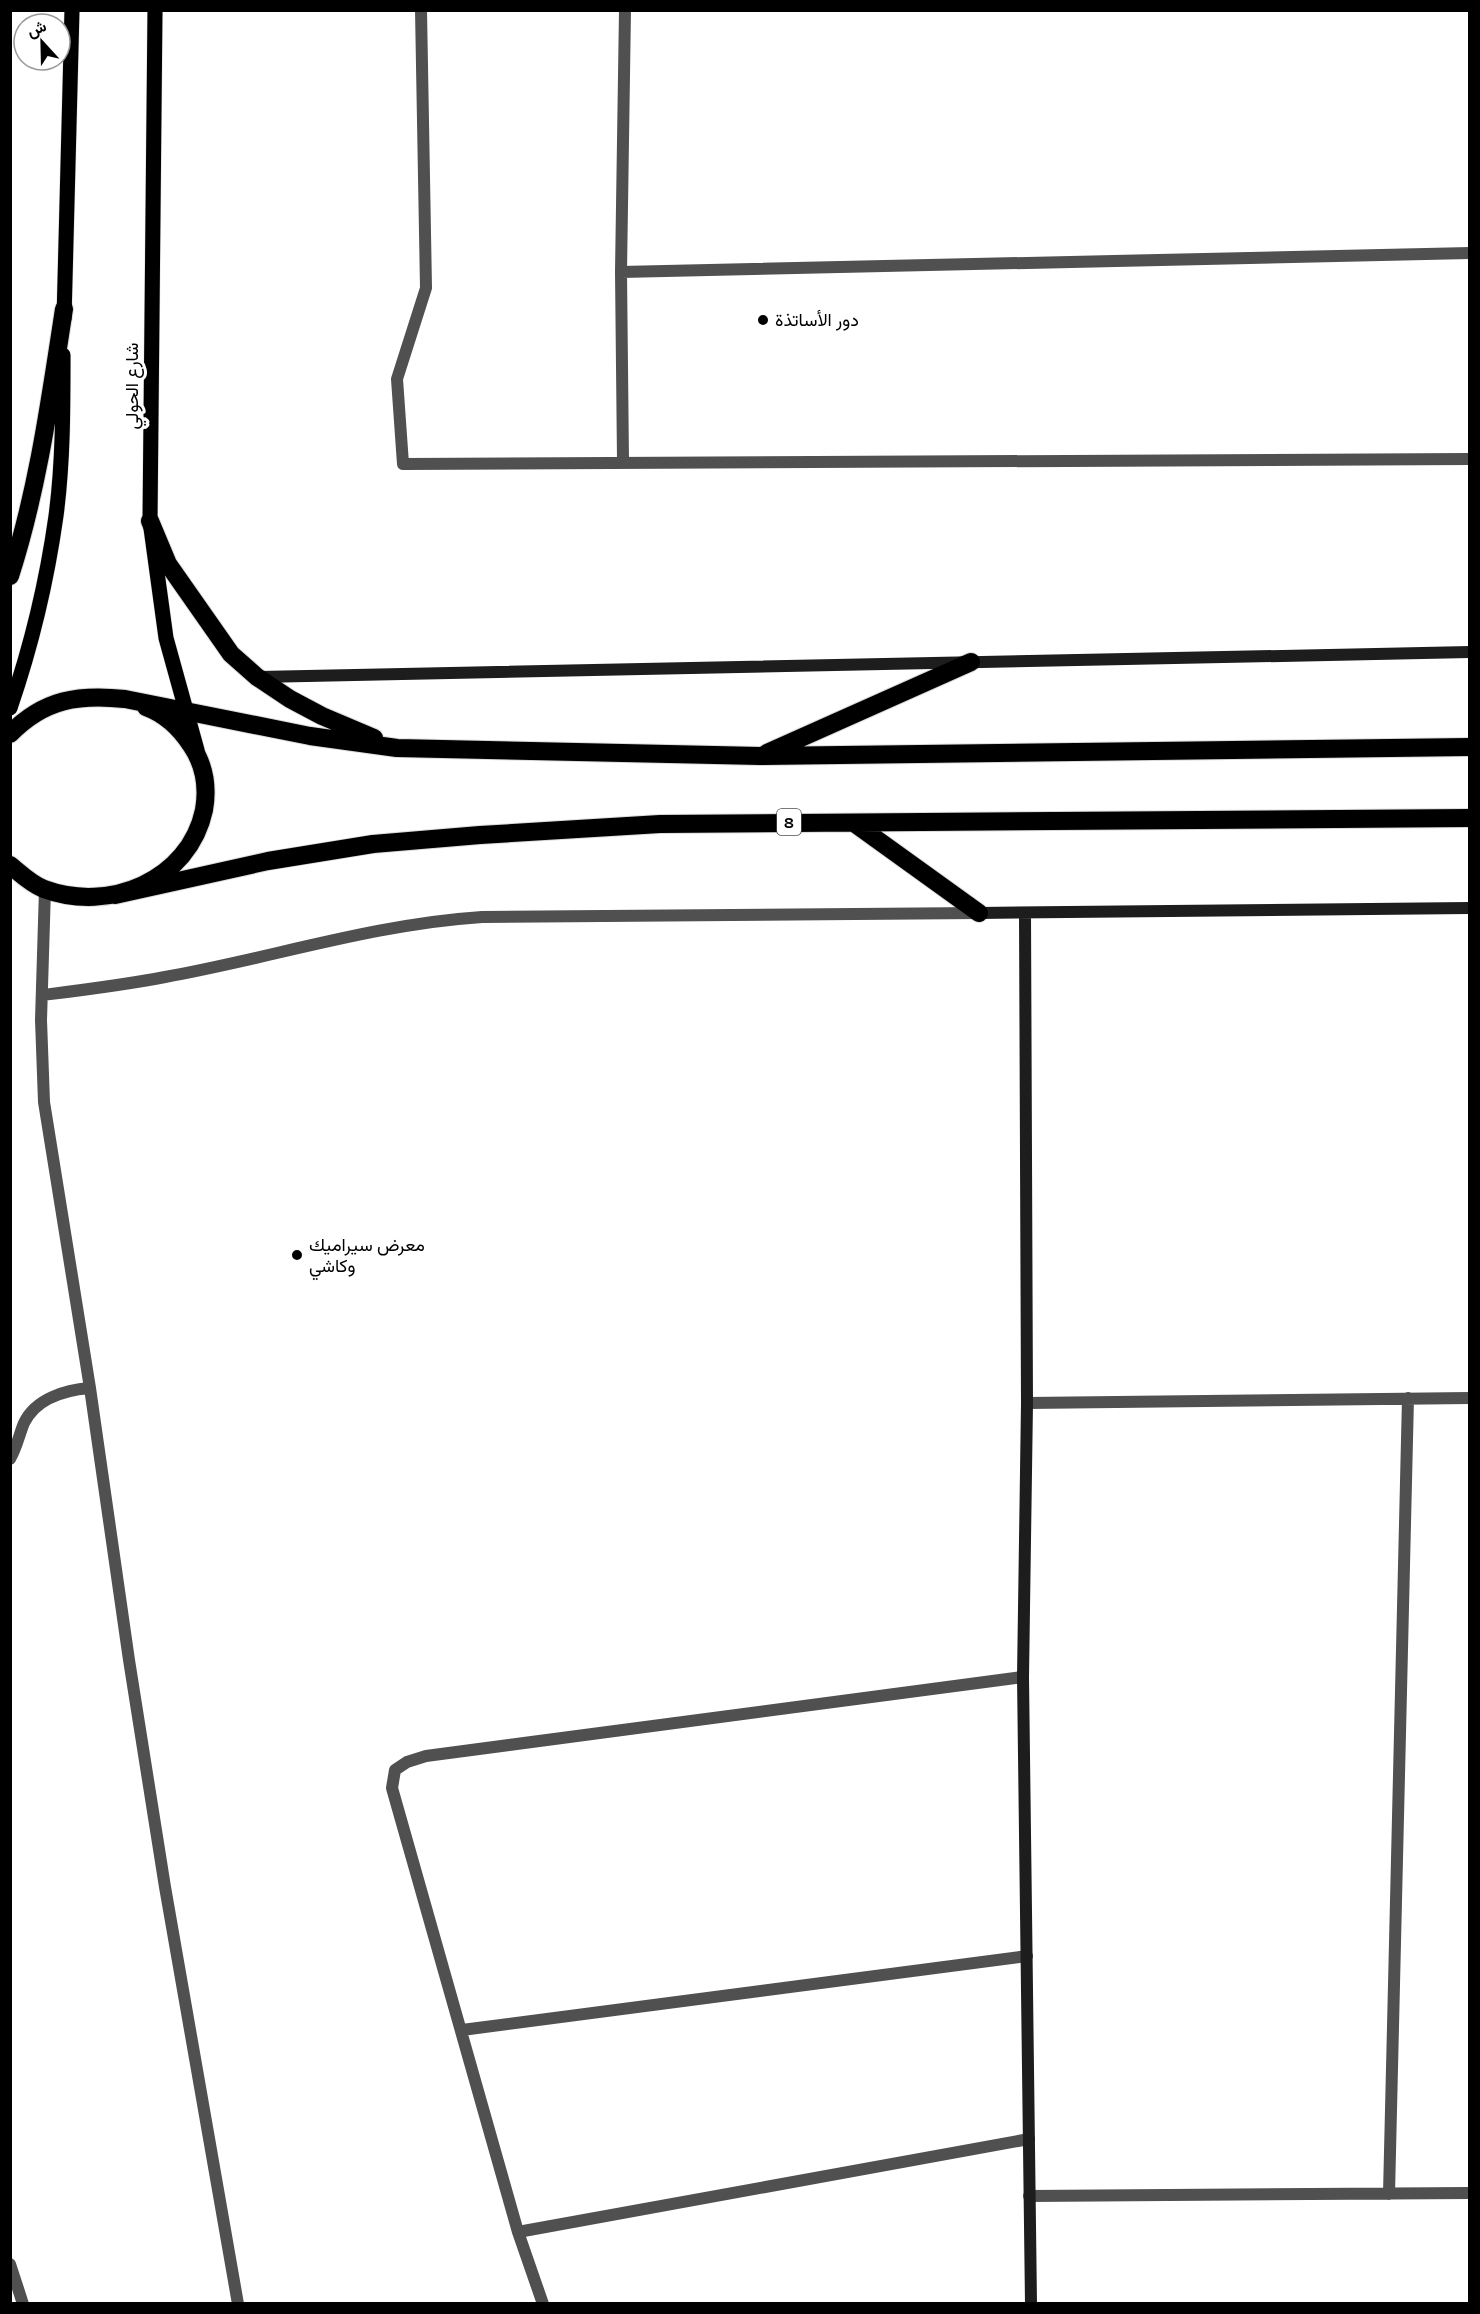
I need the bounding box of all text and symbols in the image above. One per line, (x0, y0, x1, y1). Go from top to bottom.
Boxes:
north arrow (12, 12, 72, 72)
text: ش (24, 16, 49, 41)
place label: دور الأساتذة (775, 309, 859, 331)
marker: دور الأساتذة (756, 313, 770, 327)
street label: شارع الحولي (121, 343, 147, 429)
road number: 8 (777, 809, 801, 835)
place label: معرض سيراميك وكاشي (309, 1234, 425, 1281)
marker: معرض سيراميك وكاشي (290, 1248, 304, 1262)

